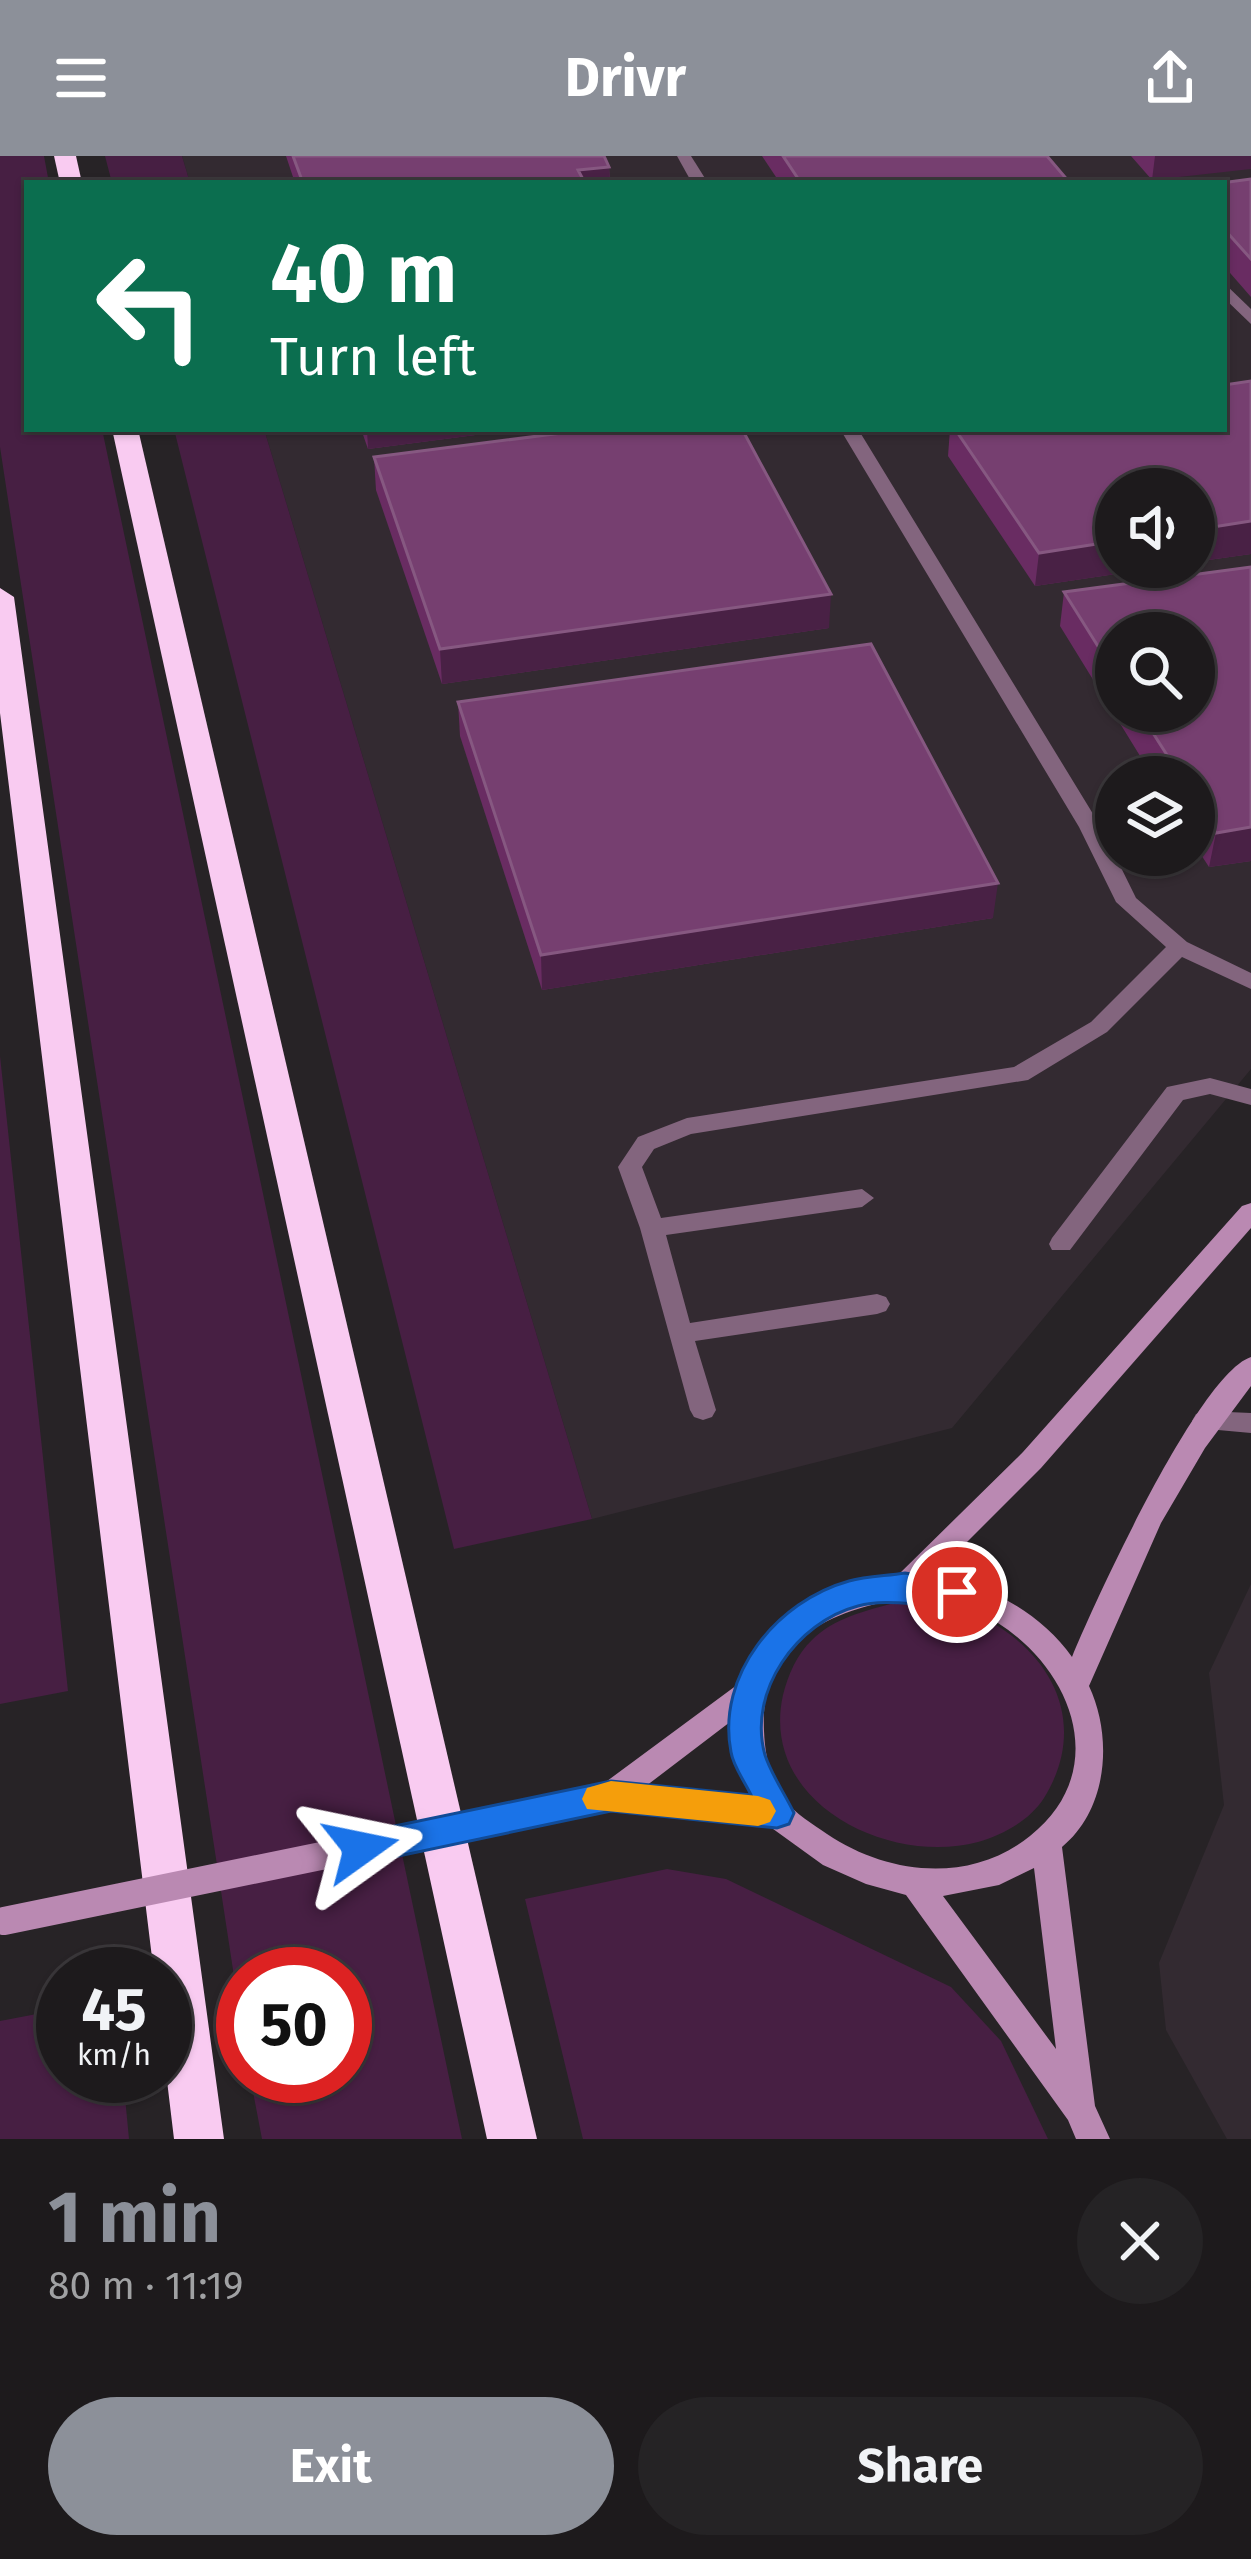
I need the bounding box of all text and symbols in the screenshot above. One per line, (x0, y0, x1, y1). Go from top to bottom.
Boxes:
icon: menu (48, 45, 114, 111)
icon: share (1137, 45, 1203, 111)
text: Drivr (565, 46, 686, 110)
text: 40 m (270, 223, 458, 324)
icon: left (72, 228, 228, 384)
text: Turn left (270, 325, 477, 389)
map controls (1095, 468, 1215, 876)
button: sound (1095, 468, 1215, 588)
button: search (1095, 612, 1215, 732)
button: layers (1095, 756, 1215, 876)
pin (906, 1541, 1008, 1643)
icon: arrive (924, 1559, 990, 1625)
position arrow (298, 1785, 424, 1911)
speed limit sign: 50 (216, 1947, 372, 2103)
text: 45 (81, 1974, 147, 2046)
text: km/h (77, 2037, 151, 2073)
text: 1 min (48, 2175, 221, 2261)
button: close (1077, 2178, 1203, 2304)
text: 80 m · 11:19 (48, 2263, 243, 2309)
button: Exit (48, 2397, 614, 2535)
button: Share (638, 2397, 1203, 2535)

